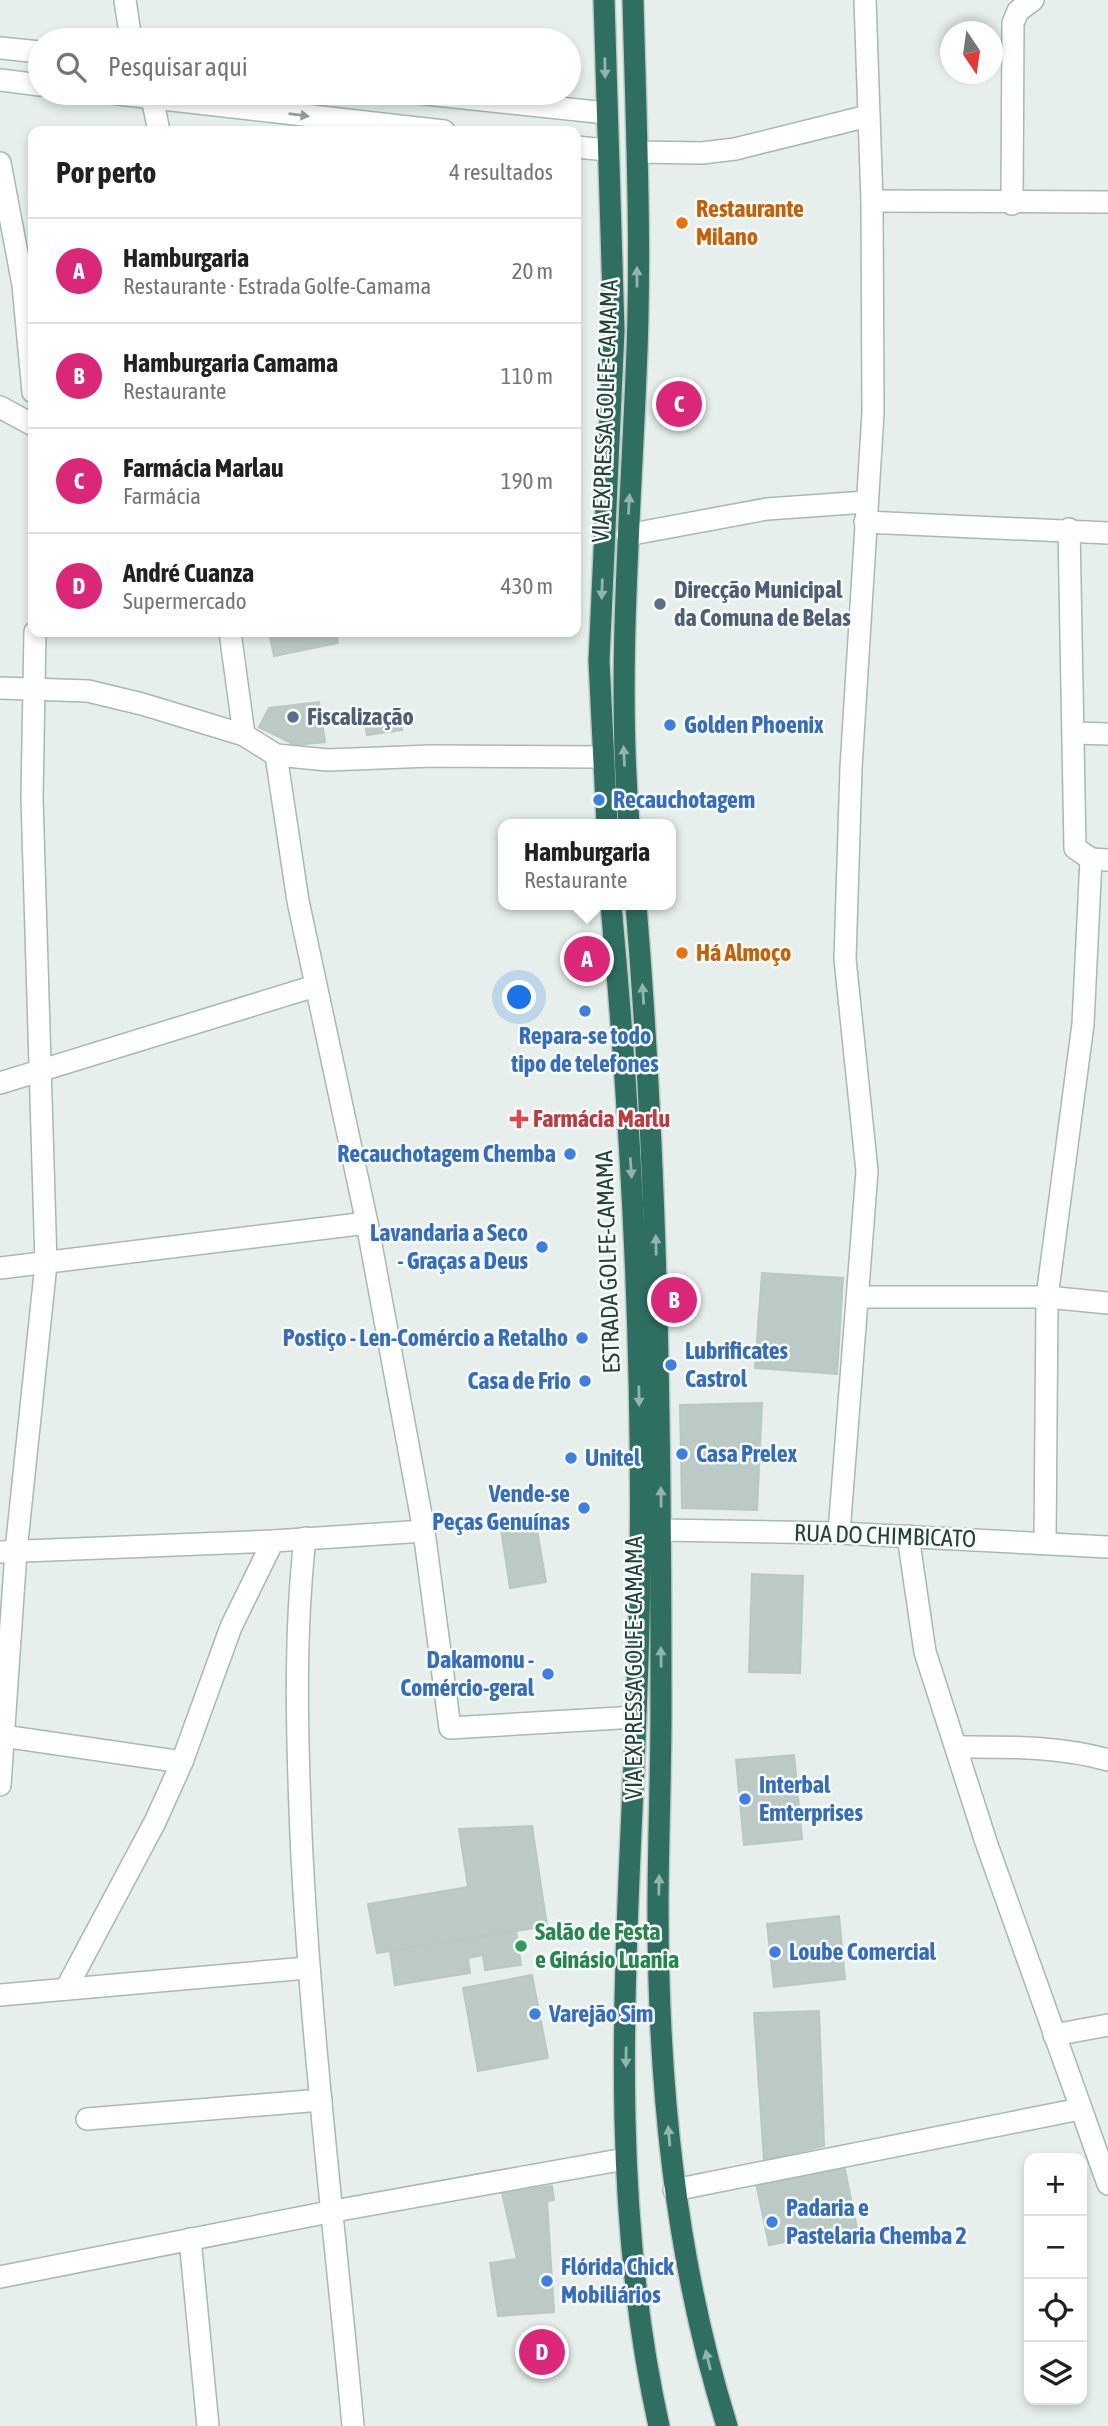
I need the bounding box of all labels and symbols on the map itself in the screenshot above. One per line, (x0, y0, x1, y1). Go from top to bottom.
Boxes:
north arrow (940, 21, 1003, 84)
one-way arrow (599, 57, 611, 79)
one-way arrow (288, 109, 310, 120)
place label: Restaurante Milano (696, 195, 804, 250)
marker: Restaurante Milano (674, 215, 690, 231)
one-way arrow (631, 266, 643, 288)
street label: VIA EXPRESSA GOLFE-CAMAMA (586, 279, 623, 543)
pin: C (656, 378, 702, 430)
one-way arrow (624, 493, 635, 515)
place label: Direcção Municipal da Comuna de Belas (674, 576, 851, 631)
one-way arrow (597, 579, 608, 601)
marker: Direcção Municipal da Comuna de Belas (652, 596, 668, 612)
place label: Fiscalização (307, 703, 414, 730)
marker: Fiscalização (285, 709, 301, 725)
place label: Golden Phoenix (684, 711, 824, 738)
marker: Golden Phoenix (662, 717, 678, 733)
one-way arrow (618, 745, 629, 767)
place label: Recauchotagem (613, 786, 755, 813)
marker: Recauchotagem (591, 792, 607, 808)
pin: A (564, 933, 610, 985)
place label: Há Almoço (696, 939, 791, 966)
marker: Há Almoço (674, 945, 690, 961)
your location (502, 980, 536, 1014)
one-way arrow (637, 982, 648, 1004)
marker: Repara-se todo tipo de telefones (577, 1003, 593, 1019)
place label: Repara-se todo tipo de telefones (510, 1022, 659, 1077)
place label: Farmácia Marlu (533, 1105, 670, 1132)
marker: Farmácia Marlu (511, 1111, 527, 1127)
place label: Recauchotagem Chemba (337, 1140, 556, 1167)
marker: Recauchotagem Chemba (562, 1146, 578, 1162)
street label: ESTRADA GOLFE-CAMAMA (590, 1150, 625, 1374)
one-way arrow (626, 1157, 637, 1179)
place label: Lavandaria a Seco - Graças a Deus (370, 1219, 529, 1274)
one-way arrow (650, 1234, 662, 1256)
marker: Lavandaria a Seco - Graças a Deus (534, 1239, 550, 1255)
pin: B (651, 1274, 697, 1326)
place label: Postiço - Len-Comércio a Retalho (283, 1324, 568, 1351)
marker: Postiço - Len-Comércio a Retalho (574, 1330, 590, 1346)
place label: Lubrificates Castrol (685, 1337, 789, 1392)
marker: Lubrificates Castrol (663, 1357, 679, 1373)
place label: Casa de Frio (467, 1367, 571, 1394)
marker: Casa de Frio (577, 1373, 593, 1389)
one-way arrow (633, 1385, 645, 1407)
place label: Casa Prelex (696, 1440, 797, 1467)
place label: Unitel (585, 1444, 641, 1471)
marker: Casa Prelex (674, 1446, 690, 1462)
marker: Unitel (563, 1450, 579, 1466)
place label: Vende-se Peças Genuínas (432, 1480, 571, 1535)
one-way arrow (655, 1486, 667, 1508)
marker: Vende-se Peças Genuínas (576, 1500, 592, 1516)
street label: RUA DO CHIMBICATO (794, 1519, 976, 1552)
street label: VIA EXPRESSA GOLFE-CAMAMA (620, 1536, 647, 1800)
place label: Dakamonu - Comércio-geral (400, 1646, 535, 1701)
one-way arrow (655, 1646, 667, 1668)
marker: Dakamonu - Comércio-geral (540, 1666, 556, 1682)
place label: Interbal Emterprises (759, 1771, 863, 1826)
marker: Interbal Emterprises (737, 1791, 753, 1807)
one-way arrow (653, 1874, 664, 1896)
place label: Salão de Festa e Ginásio Luania (535, 1918, 679, 1973)
marker: Salão de Festa e Ginásio Luania (513, 1938, 529, 1954)
place label: Loube Comercial (789, 1938, 937, 1965)
marker: Loube Comercial (767, 1944, 783, 1960)
place label: Varejão Sim (548, 2000, 653, 2027)
marker: Varejão Sim (527, 2006, 543, 2022)
one-way arrow (620, 2047, 632, 2069)
one-way arrow (663, 2125, 674, 2147)
place label: Padaria e Pastelaria Chemba 2 (786, 2194, 967, 2249)
marker: Padaria e Pastelaria Chemba 2 (764, 2214, 780, 2230)
place label: Flórida Chick Mobiliários (561, 2253, 674, 2308)
marker: Flórida Chick Mobiliários (539, 2273, 555, 2289)
pin: D (519, 2326, 565, 2378)
one-way arrow (702, 2349, 713, 2371)

